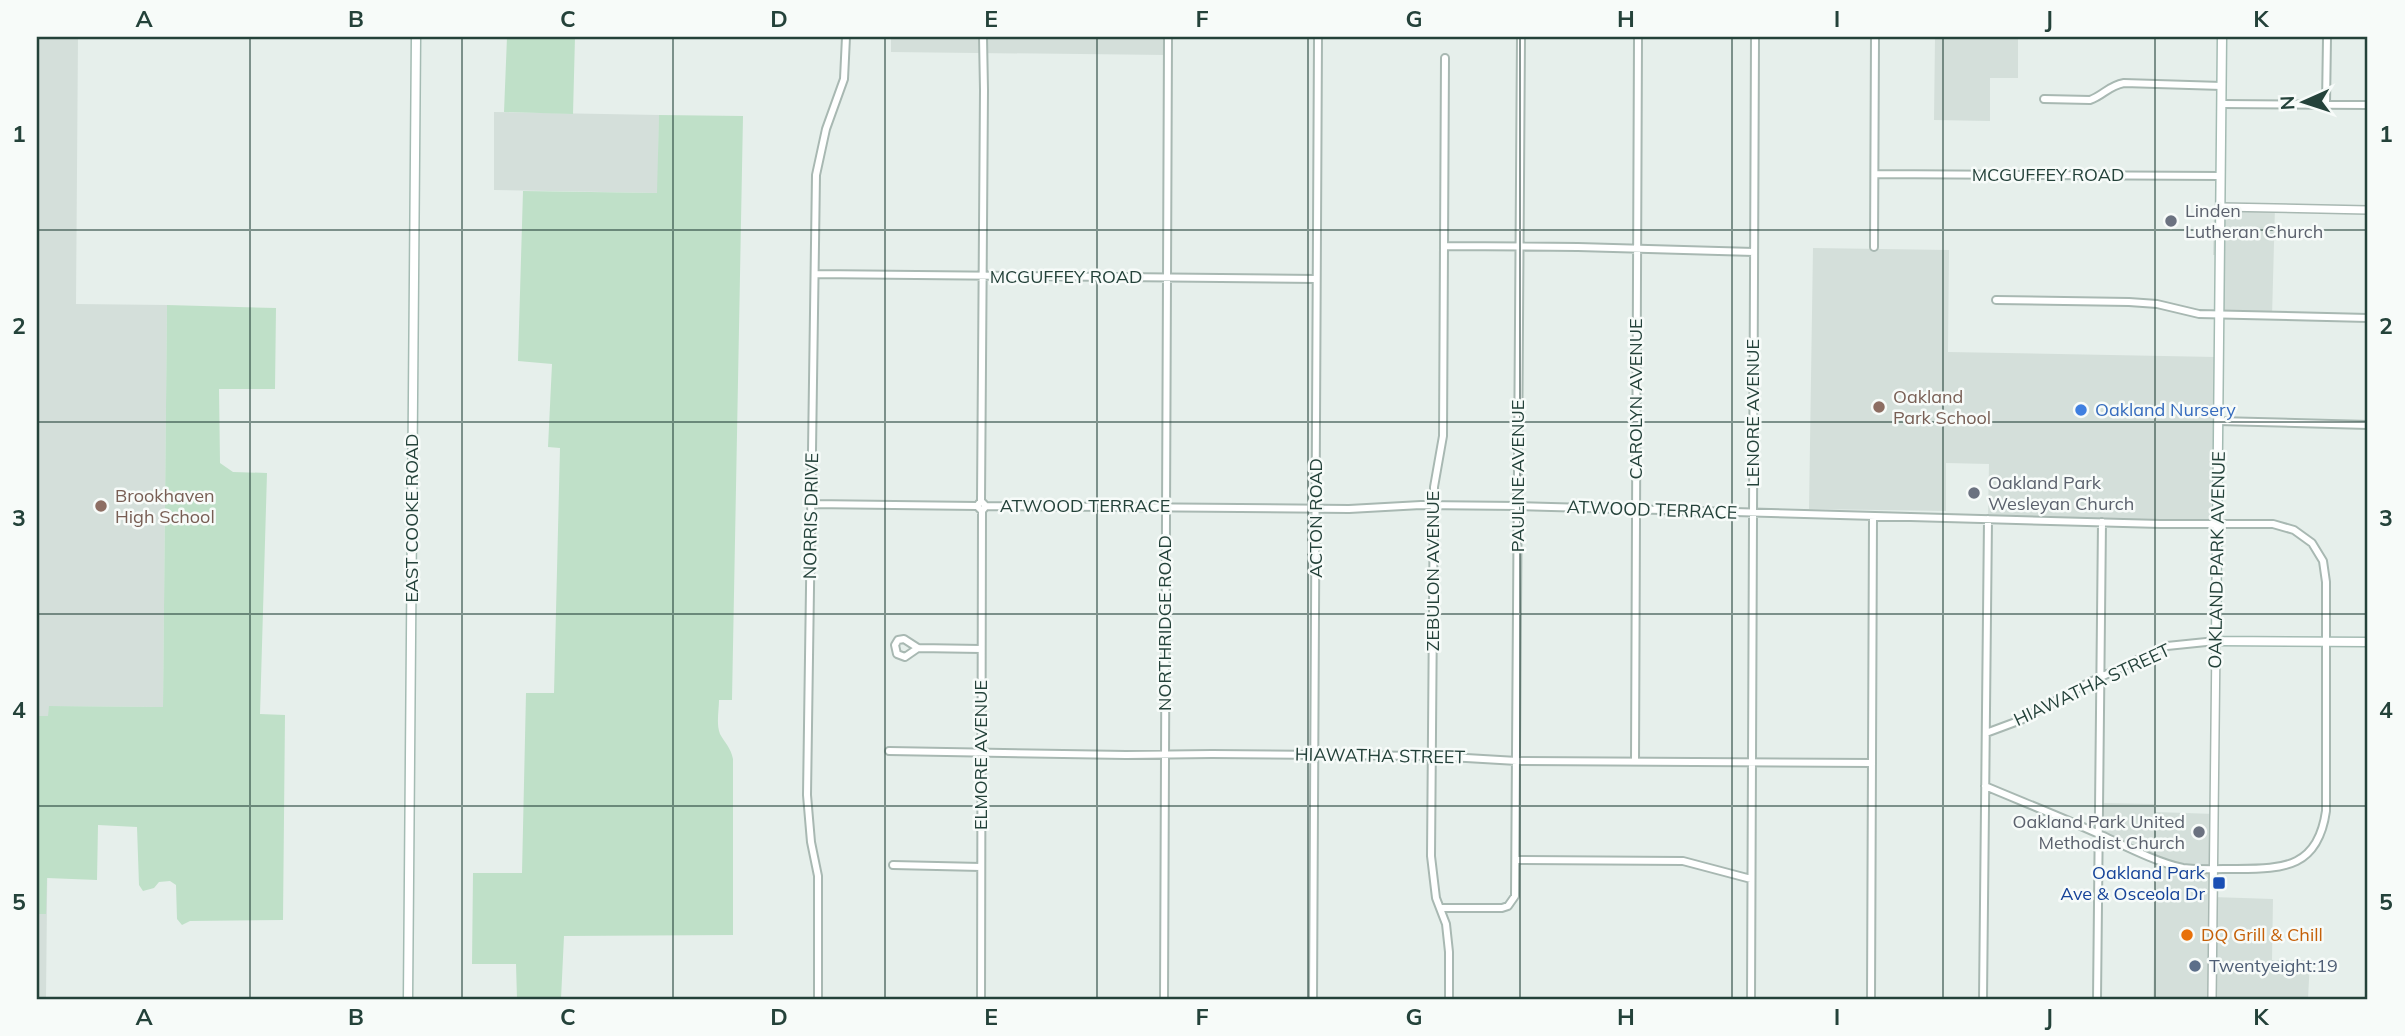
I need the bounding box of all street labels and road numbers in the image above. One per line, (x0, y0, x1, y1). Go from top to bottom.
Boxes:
street label: MCGUFFEY ROAD (1972, 163, 2124, 186)
street label: MCGUFFEY ROAD (990, 265, 1142, 288)
street label: CAROLYN AVENUE (1624, 318, 1647, 480)
street label: LENORE AVENUE (1741, 339, 1764, 487)
street label: PAULINE AVENUE (1506, 400, 1529, 552)
street label: EAST COOKE ROAD (400, 433, 423, 603)
street label: OAKLAND PARK AVENUE (2203, 451, 2230, 669)
street label: NORRIS DRIVE (798, 453, 823, 579)
street label: ACTON ROAD (1304, 458, 1327, 578)
street label: ZEBULON AVENUE (1421, 491, 1444, 651)
street label: ATWOOD TERRACE (1000, 494, 1170, 517)
street label: ATWOOD TERRACE (1566, 495, 1738, 524)
street label: NORTHRIDGE ROAD (1153, 535, 1176, 711)
street label: HIAWATHA STREET (2010, 638, 2174, 731)
street label: ELMORE AVENUE (969, 680, 992, 830)
street label: HIAWATHA STREET (1295, 743, 1465, 768)

